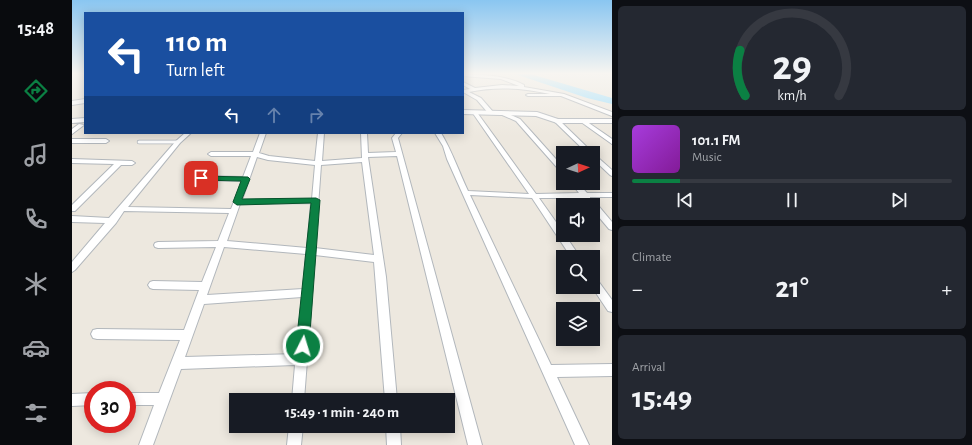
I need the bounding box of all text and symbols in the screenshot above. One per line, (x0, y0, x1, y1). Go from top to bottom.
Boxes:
text: 15:48 (18, 20, 54, 38)
icon: left (100, 28, 152, 80)
text: 110 m (166, 29, 228, 57)
text: 29 (772, 46, 812, 87)
text: Turn left (166, 62, 225, 80)
icon: directions (22, 77, 50, 105)
text: km/h (777, 89, 807, 103)
icon: left (221, 104, 243, 126)
icon: ahead (263, 104, 285, 126)
icon: right (305, 104, 327, 126)
text: 101.1 FM (692, 133, 740, 148)
icon: music (22, 141, 50, 169)
north arrow (556, 146, 600, 190)
map controls (556, 146, 600, 346)
text: Music (692, 151, 722, 164)
pin (184, 161, 218, 195)
icon: arrive (190, 167, 212, 189)
icon: previous (674, 189, 696, 211)
icon: pause (781, 189, 803, 211)
icon: next (888, 189, 910, 211)
button: sound (556, 198, 600, 242)
icon: phone (22, 205, 50, 233)
button: search (556, 250, 600, 294)
text: Climate (632, 251, 671, 264)
icon: climate (22, 270, 50, 298)
text: 21° (775, 273, 809, 303)
text: − (632, 278, 643, 300)
text: + (941, 278, 952, 300)
button: layers (556, 302, 600, 346)
position arrow (282, 325, 324, 367)
icon: car (22, 334, 50, 362)
text: Arrival (632, 361, 665, 374)
speed limit sign: 30 (84, 381, 136, 433)
text: 15:49 (632, 383, 692, 413)
icon: filters (22, 399, 50, 427)
text: 15:49 · 1 min · 240 m (285, 405, 399, 420)

